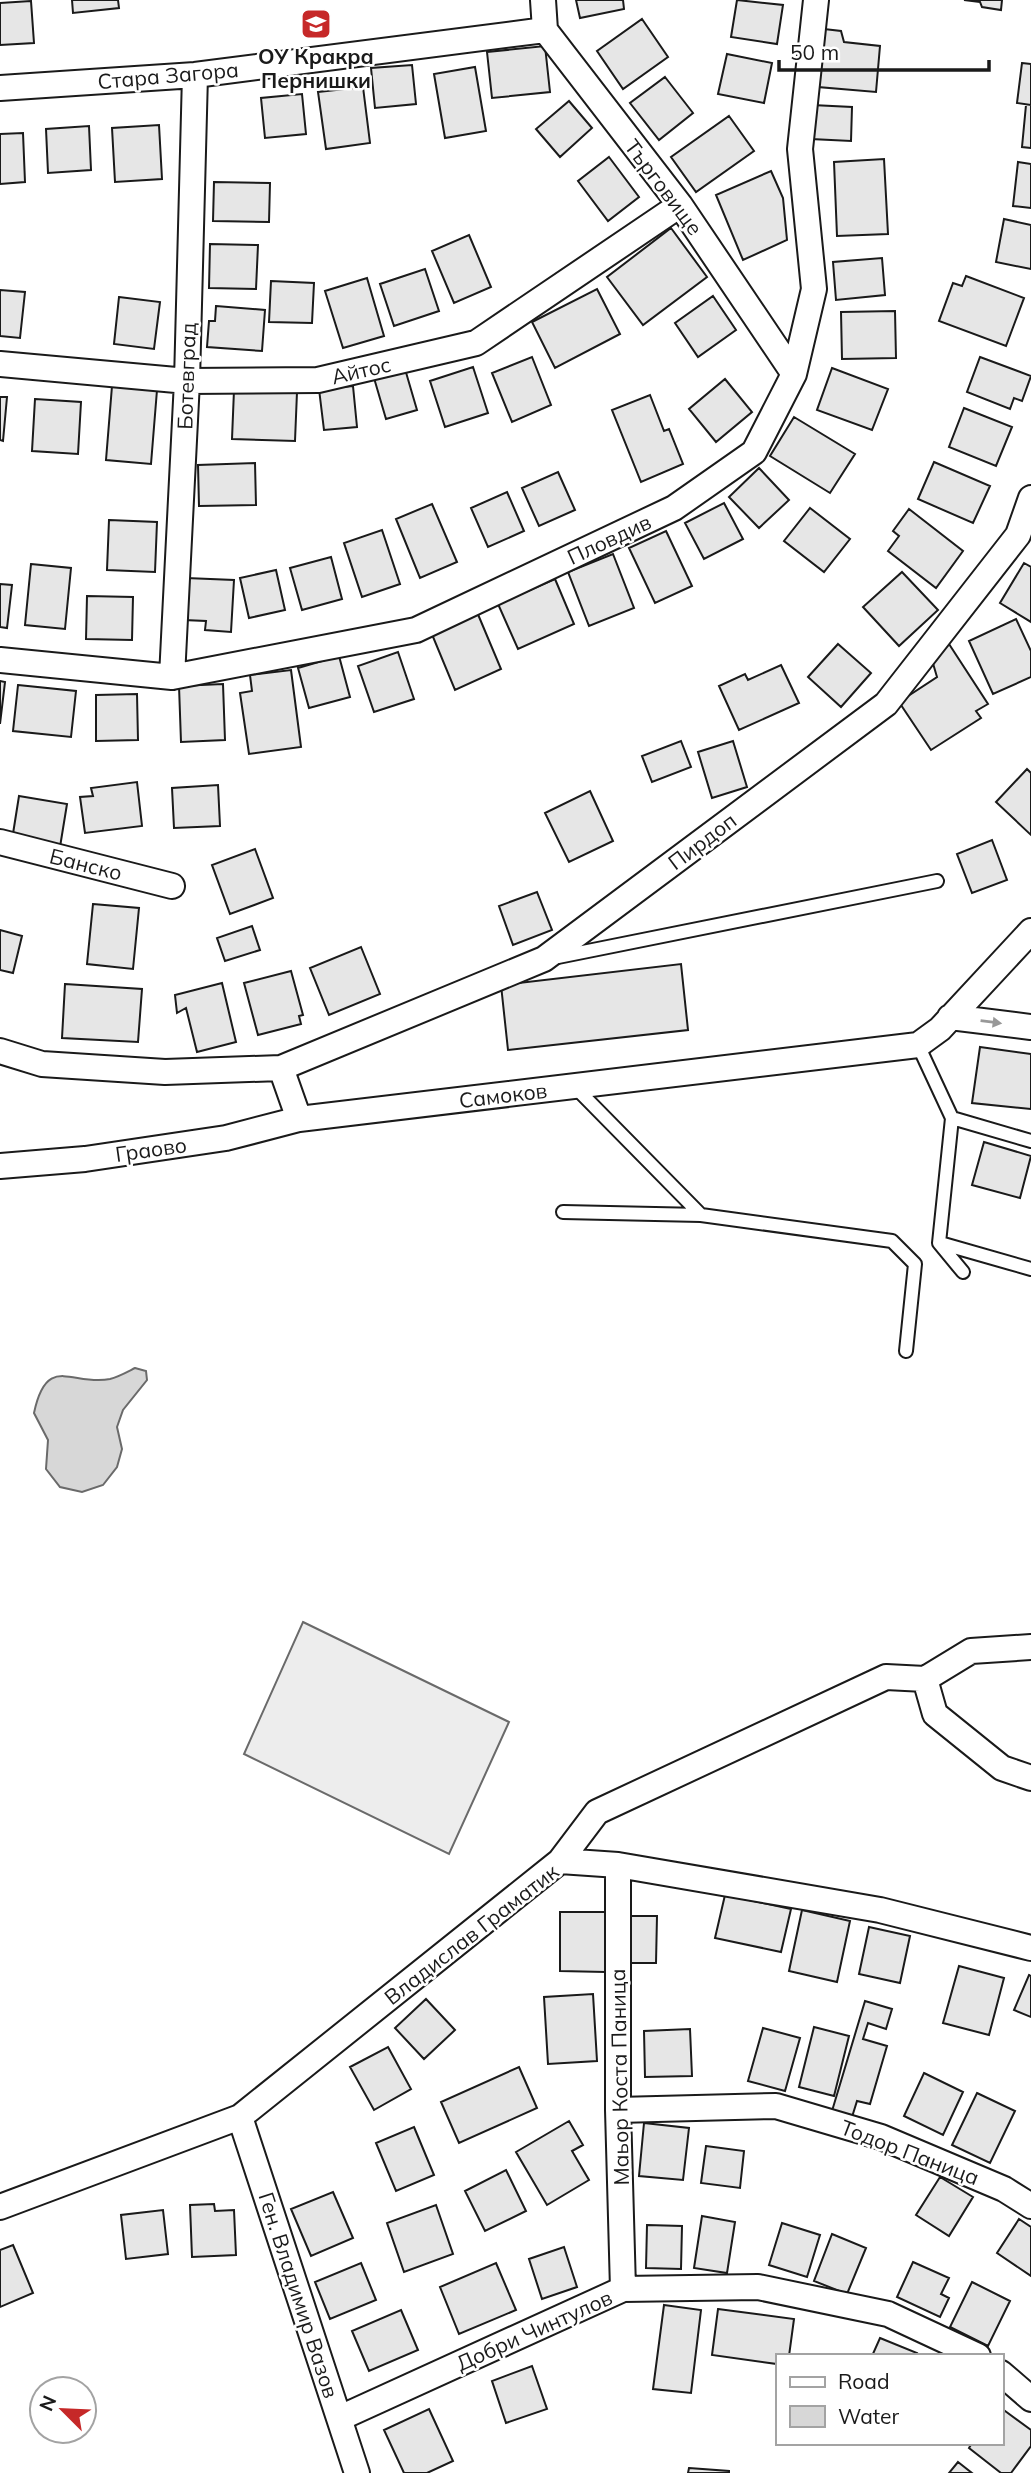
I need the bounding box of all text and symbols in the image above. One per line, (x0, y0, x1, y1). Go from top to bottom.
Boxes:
school or university icon: ОУ Кракра Пернишки (299, 7, 333, 41)
scale bar (779, 28, 989, 72)
text: 50 m (790, 39, 839, 65)
place label: ОУ Кракра Пернишки (258, 43, 374, 93)
street label: Стара Загора (96, 56, 240, 94)
street label: Търговище (620, 134, 708, 240)
street label: Ботевград (171, 322, 201, 430)
street label: Айтос (329, 351, 393, 389)
street label: Пловдив (563, 508, 655, 570)
street label: Пирдоп (663, 807, 741, 875)
street label: Банско (47, 842, 125, 886)
one-way arrow (980, 1017, 1002, 1028)
street label: Самоков (457, 1077, 549, 1113)
street label: Граово (114, 1131, 188, 1167)
street label: Владислав Граматик (379, 1858, 564, 2010)
street label: Маьор Коста Паница (604, 1968, 634, 2186)
street label: Тодор Паница (837, 2114, 983, 2190)
street label: Ген. Владимир Вазов (253, 2189, 345, 2401)
street label: Добри Чинтулов (452, 2284, 616, 2376)
legend (776, 2354, 1003, 2445)
text: Road (838, 2368, 889, 2394)
north arrow (28, 2375, 98, 2445)
text: N (34, 2392, 61, 2415)
text: Water (838, 2403, 899, 2429)

